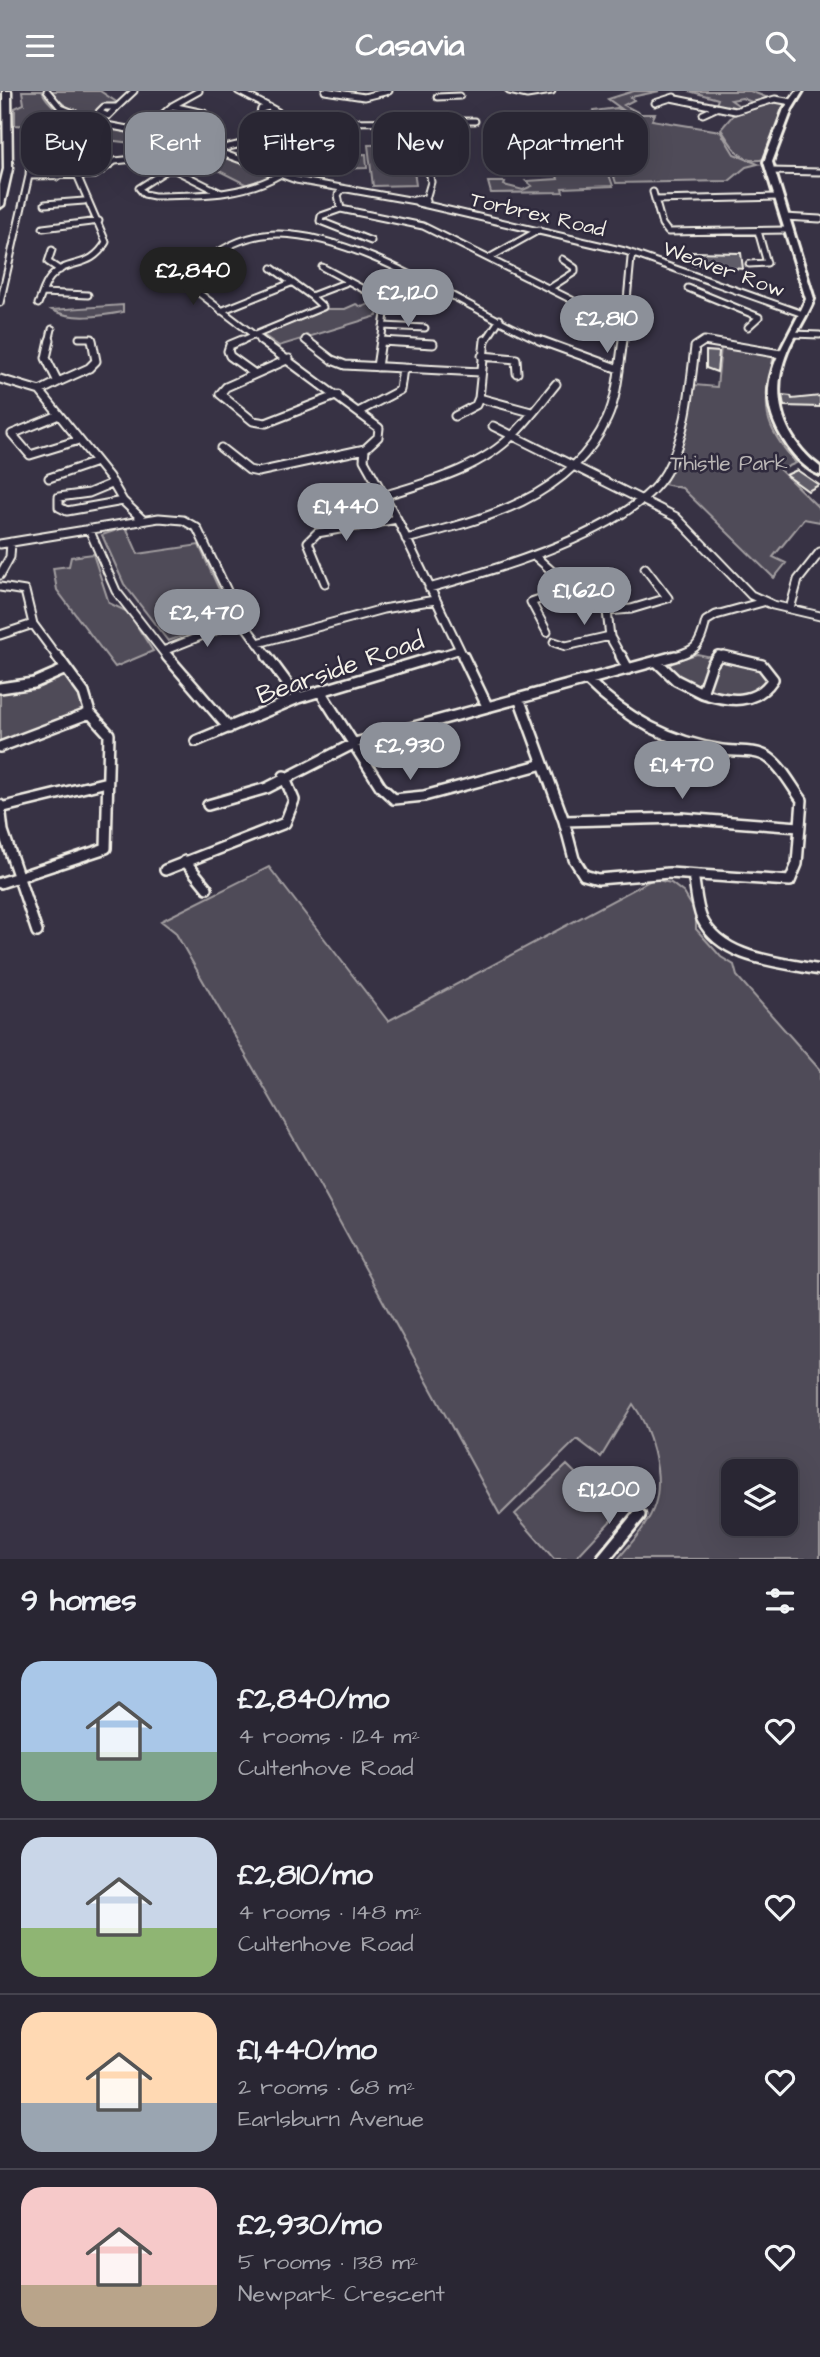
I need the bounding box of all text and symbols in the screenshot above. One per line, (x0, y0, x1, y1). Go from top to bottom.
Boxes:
text: Casavia (356, 23, 465, 68)
icon: menu (21, 27, 59, 65)
icon: search (761, 27, 799, 65)
chip: Buy (21, 112, 111, 175)
chip: Rent (125, 112, 225, 175)
chip: Filters (239, 112, 359, 175)
chip: New (373, 112, 469, 175)
chip: Apartment (483, 112, 648, 175)
street label: Torbrex Road (468, 185, 608, 244)
street label: Weaver Row (659, 234, 789, 305)
pin: £2,840 (136, 247, 250, 307)
text: £2,840 (156, 254, 230, 286)
pin: £2,120 (351, 269, 465, 329)
text: £2,120 (378, 276, 438, 308)
pin: £2,810 (550, 295, 664, 355)
text: £2,810 (576, 302, 638, 334)
park label: Thistle Park (670, 449, 788, 478)
pin: £1,440 (289, 483, 403, 543)
text: £1,440 (313, 490, 379, 522)
pin: £1,620 (527, 567, 641, 627)
text: £1,620 (553, 574, 615, 606)
pin: £2,470 (150, 589, 264, 649)
text: £2,470 (170, 596, 244, 628)
street label: Bearside Road (252, 622, 429, 713)
pin: £2,930 (353, 723, 467, 782)
text: £2,930 (376, 729, 444, 761)
pin: £1,470 (625, 741, 739, 801)
text: £1,470 (650, 748, 714, 780)
map controls (721, 1459, 798, 1536)
button: layers (721, 1459, 798, 1536)
pin: £1,200 (552, 1467, 666, 1526)
text: £1,200 (578, 1473, 640, 1505)
text: 9 homes (21, 1580, 136, 1622)
icon: filters (761, 1582, 799, 1620)
text: £2,840/mo (238, 1678, 389, 1720)
icon: home (77, 1689, 161, 1773)
icon: heart (761, 1712, 799, 1750)
text: 4 rooms · 124 m² (238, 1720, 420, 1752)
text: Cultenhove Road (238, 1752, 414, 1784)
text: £2,810/mo (238, 1854, 373, 1896)
icon: home (77, 1865, 161, 1949)
icon: heart (761, 1888, 799, 1926)
text: 4 rooms · 148 m² (238, 1896, 422, 1928)
text: Cultenhove Road (238, 1928, 414, 1960)
text: £1,440/mo (238, 2029, 377, 2071)
icon: home (77, 2040, 161, 2124)
icon: heart (761, 2063, 799, 2101)
text: 2 rooms · 68 m² (238, 2071, 415, 2103)
text: Earlsburn Avenue (238, 2103, 424, 2135)
text: £2,930/mo (238, 2204, 382, 2246)
icon: home (77, 2215, 161, 2299)
icon: heart (761, 2238, 799, 2276)
text: 5 rooms · 138 m² (238, 2246, 418, 2278)
text: Newpark Crescent (238, 2278, 445, 2310)

